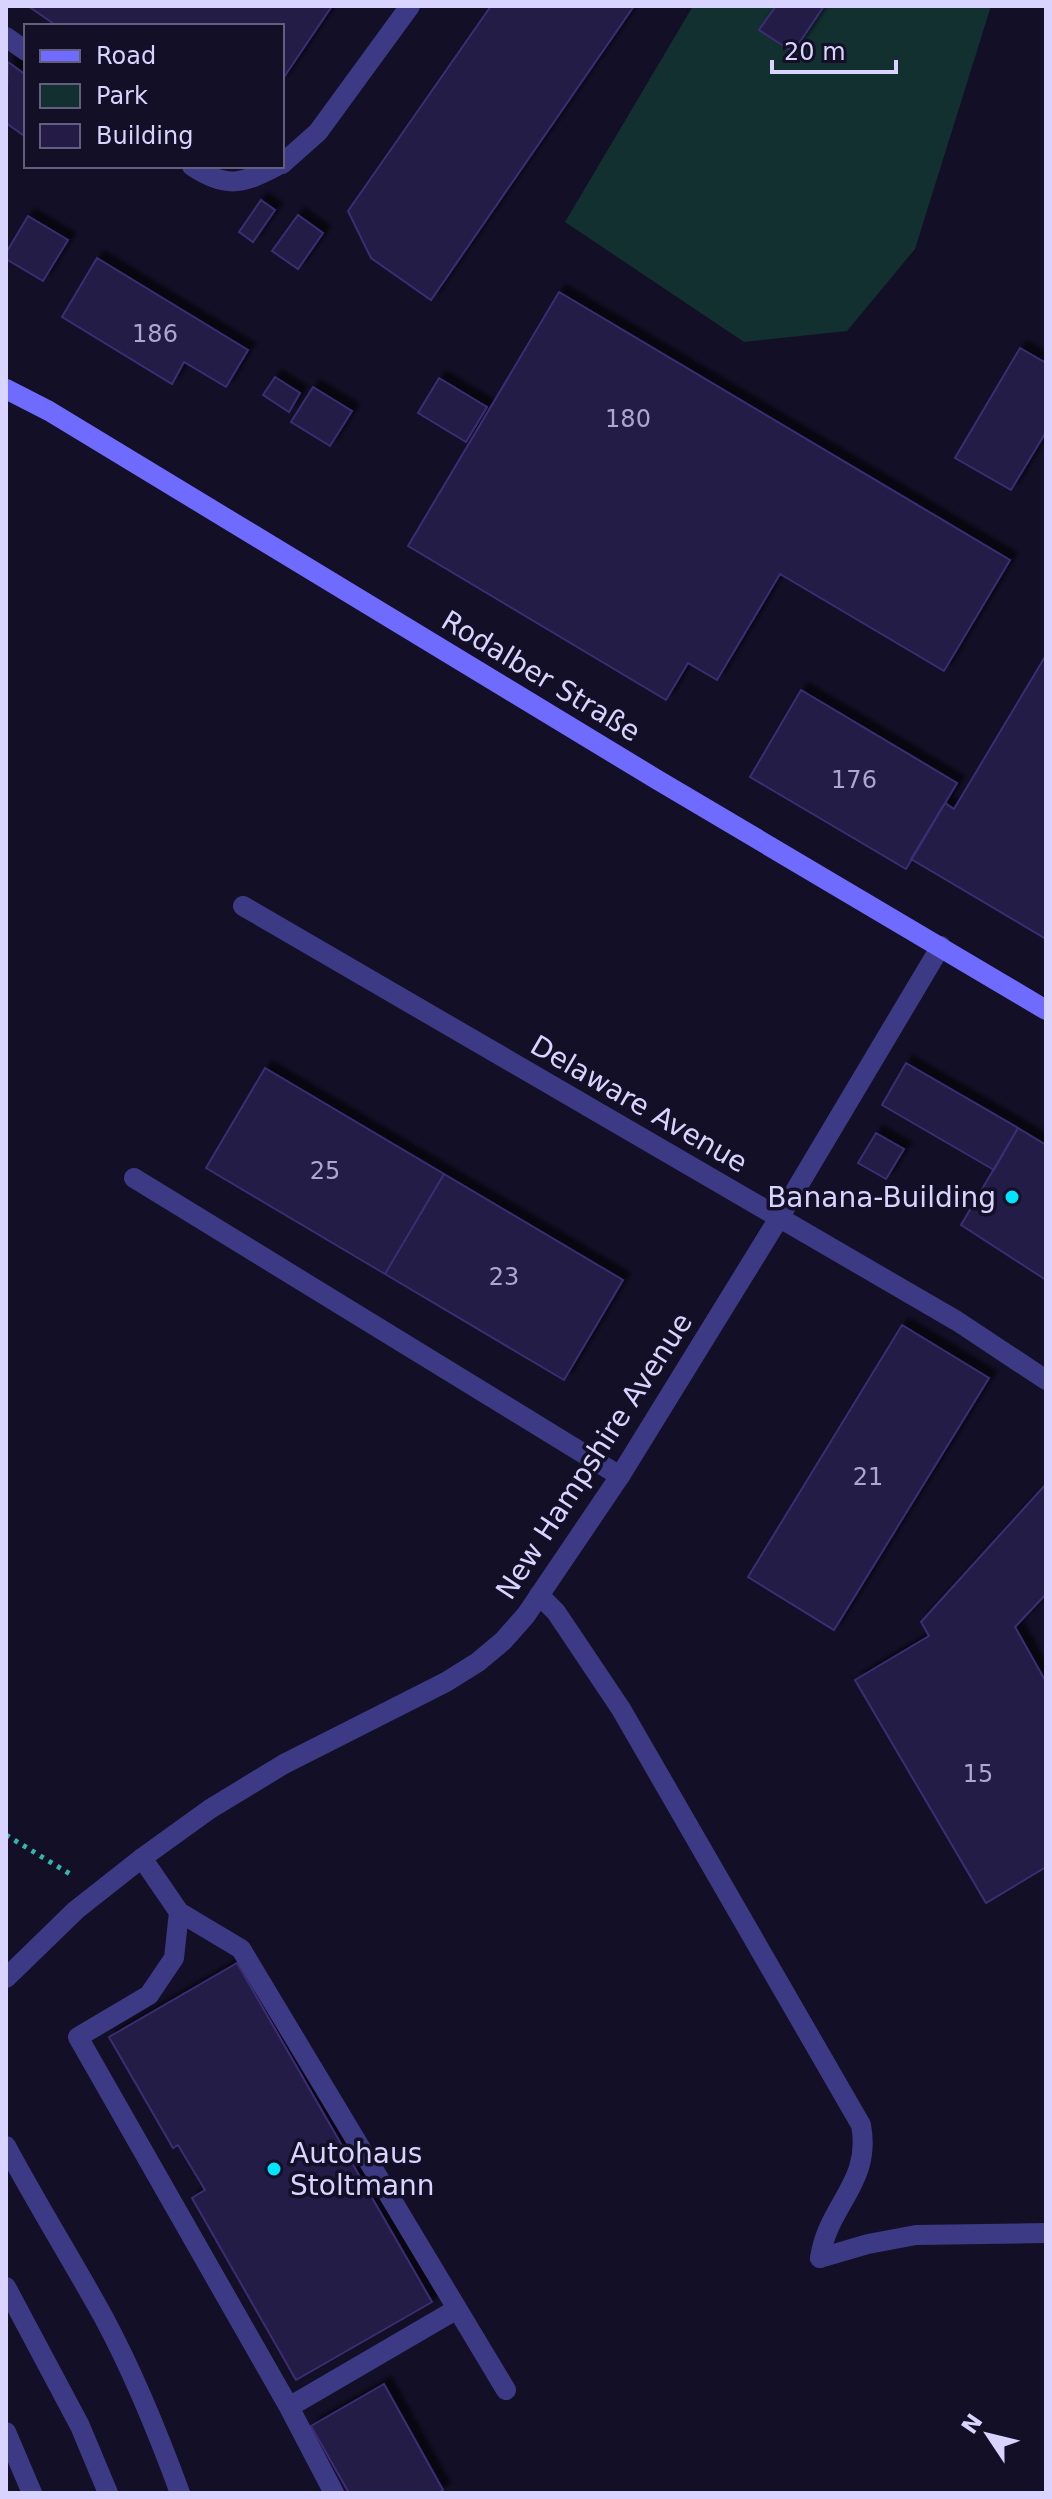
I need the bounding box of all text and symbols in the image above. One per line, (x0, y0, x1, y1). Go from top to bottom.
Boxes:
legend (24, 24, 284, 168)
scale bar (772, 24, 896, 74)
text: 20 m (784, 38, 846, 66)
text: Road (96, 42, 156, 70)
text: Park (96, 82, 148, 110)
text: Building (96, 122, 193, 150)
house number: 186 (132, 320, 178, 348)
house number: 180 (605, 405, 651, 433)
street label: Rodalber Straße (436, 604, 646, 748)
house number: 176 (831, 766, 877, 794)
street label: Delaware Avenue (525, 1028, 753, 1180)
house number: 25 (310, 1157, 340, 1185)
place label: Banana-Building (767, 1181, 996, 1214)
marker: Banana-Building (1003, 1188, 1021, 1206)
house number: 23 (489, 1263, 519, 1291)
street label: New Hampshire Avenue (489, 1307, 699, 1605)
house number: 21 (853, 1463, 883, 1491)
house number: 15 (963, 1760, 993, 1788)
place label: Autohaus Stoltmann (290, 2137, 435, 2202)
marker: Autohaus Stoltmann (265, 2160, 283, 2178)
north arrow (948, 2395, 1028, 2475)
text: N (957, 2409, 988, 2439)

